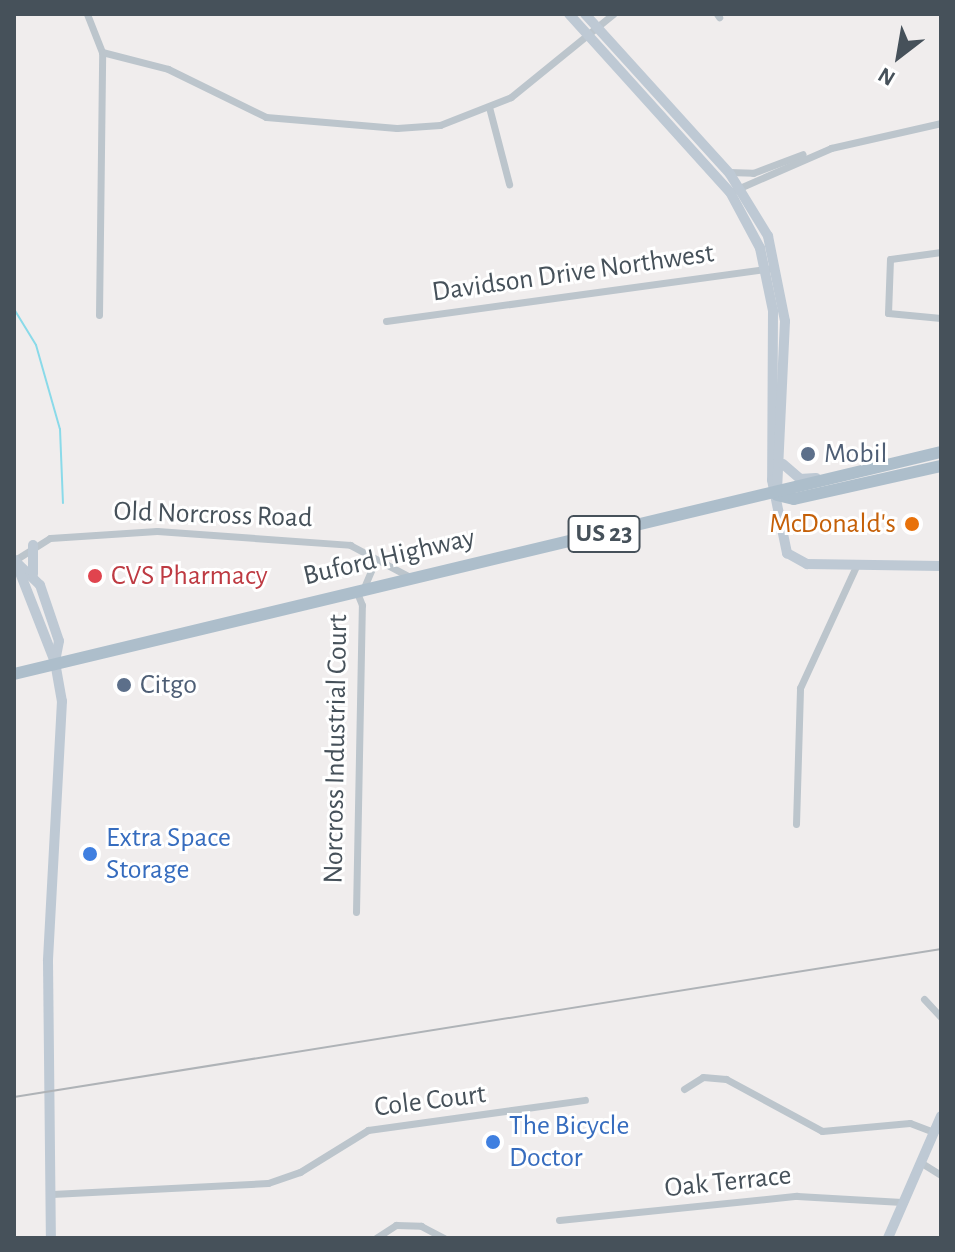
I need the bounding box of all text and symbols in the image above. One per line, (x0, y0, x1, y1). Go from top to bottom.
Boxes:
north arrow (859, 16, 939, 96)
text: N (874, 63, 899, 90)
street label: Davidson Drive Northwest (430, 237, 716, 309)
place label: Mobil (824, 437, 887, 471)
marker: Mobil (799, 445, 817, 463)
street label: Old Norcross Road (113, 495, 313, 535)
place label: McDonald's (769, 507, 896, 541)
road number: US 23 (566, 512, 642, 556)
marker: McDonald's (903, 515, 921, 533)
street label: Buford Highway (300, 521, 478, 593)
place label: CVS Pharmacy (111, 559, 268, 593)
marker: CVS Pharmacy (86, 567, 104, 585)
street label: Norcross Industrial Court (317, 614, 355, 884)
place label: Citgo (140, 668, 197, 702)
marker: Citgo (115, 676, 133, 694)
place label: Extra Space Storage (106, 821, 231, 887)
marker: Extra Space Storage (81, 845, 99, 863)
street label: Cole Court (372, 1078, 488, 1124)
place label: The Bicycle Doctor (509, 1109, 629, 1175)
marker: The Bicycle Doctor (484, 1133, 502, 1151)
street label: Oak Terrace (663, 1159, 793, 1205)

